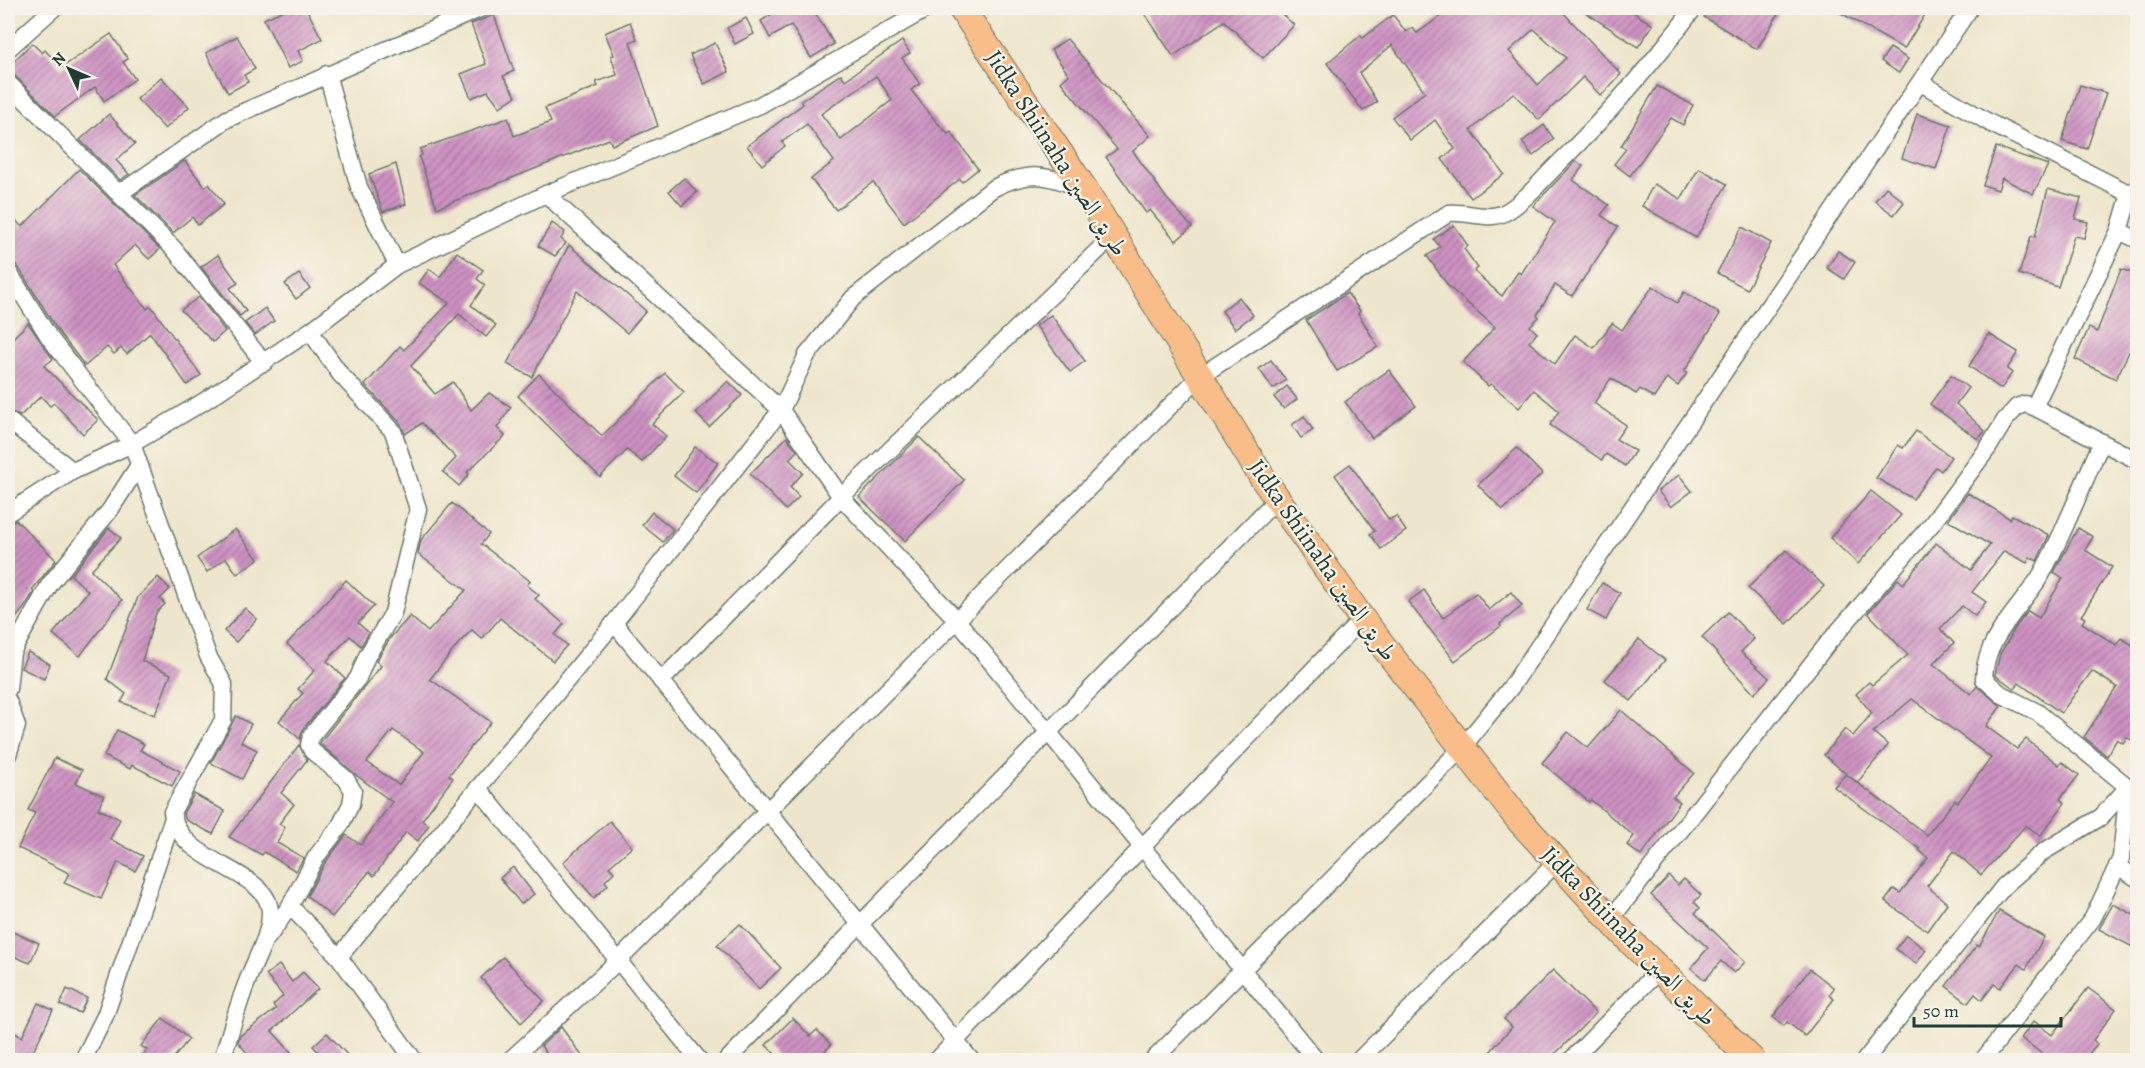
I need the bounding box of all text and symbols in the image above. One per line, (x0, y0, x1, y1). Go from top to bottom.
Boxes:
north arrow (39, 39, 99, 99)
street label: Jidka Shiinaha طريق الصين (978, 44, 1136, 262)
text: N (47, 47, 71, 71)
street label: Jidka Shiinaha طريق الصين (1241, 453, 1405, 667)
street label: Jidka Shiinaha طريق الصين (1534, 839, 1724, 1033)
scale bar (1914, 990, 2061, 1028)
text: 50 m (1923, 999, 1959, 1023)

